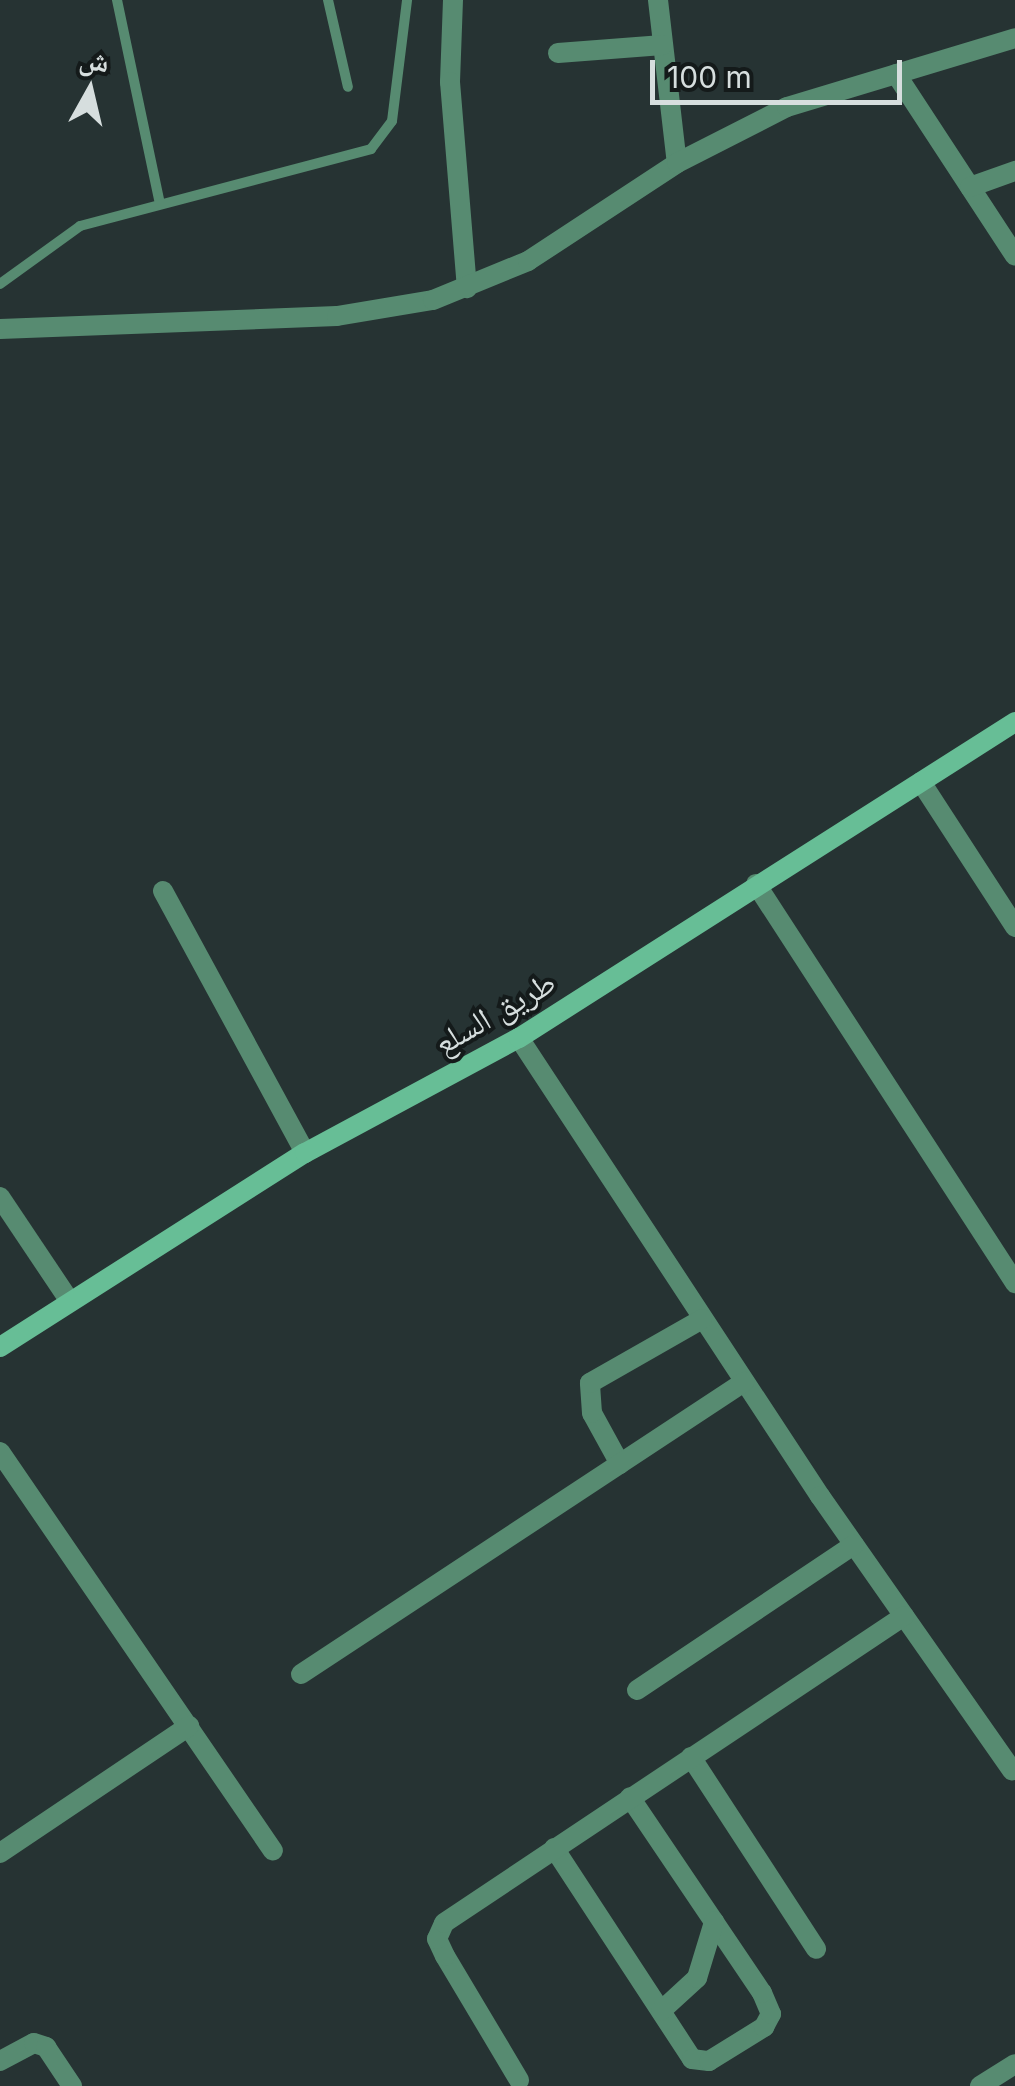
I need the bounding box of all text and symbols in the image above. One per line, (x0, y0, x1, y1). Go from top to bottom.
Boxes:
north arrow (40, 40, 140, 140)
scale bar (655, 40, 908, 102)
text: ش (77, 41, 111, 79)
text: 100 m (667, 59, 752, 95)
street label: طريق السلع (428, 963, 562, 1063)

